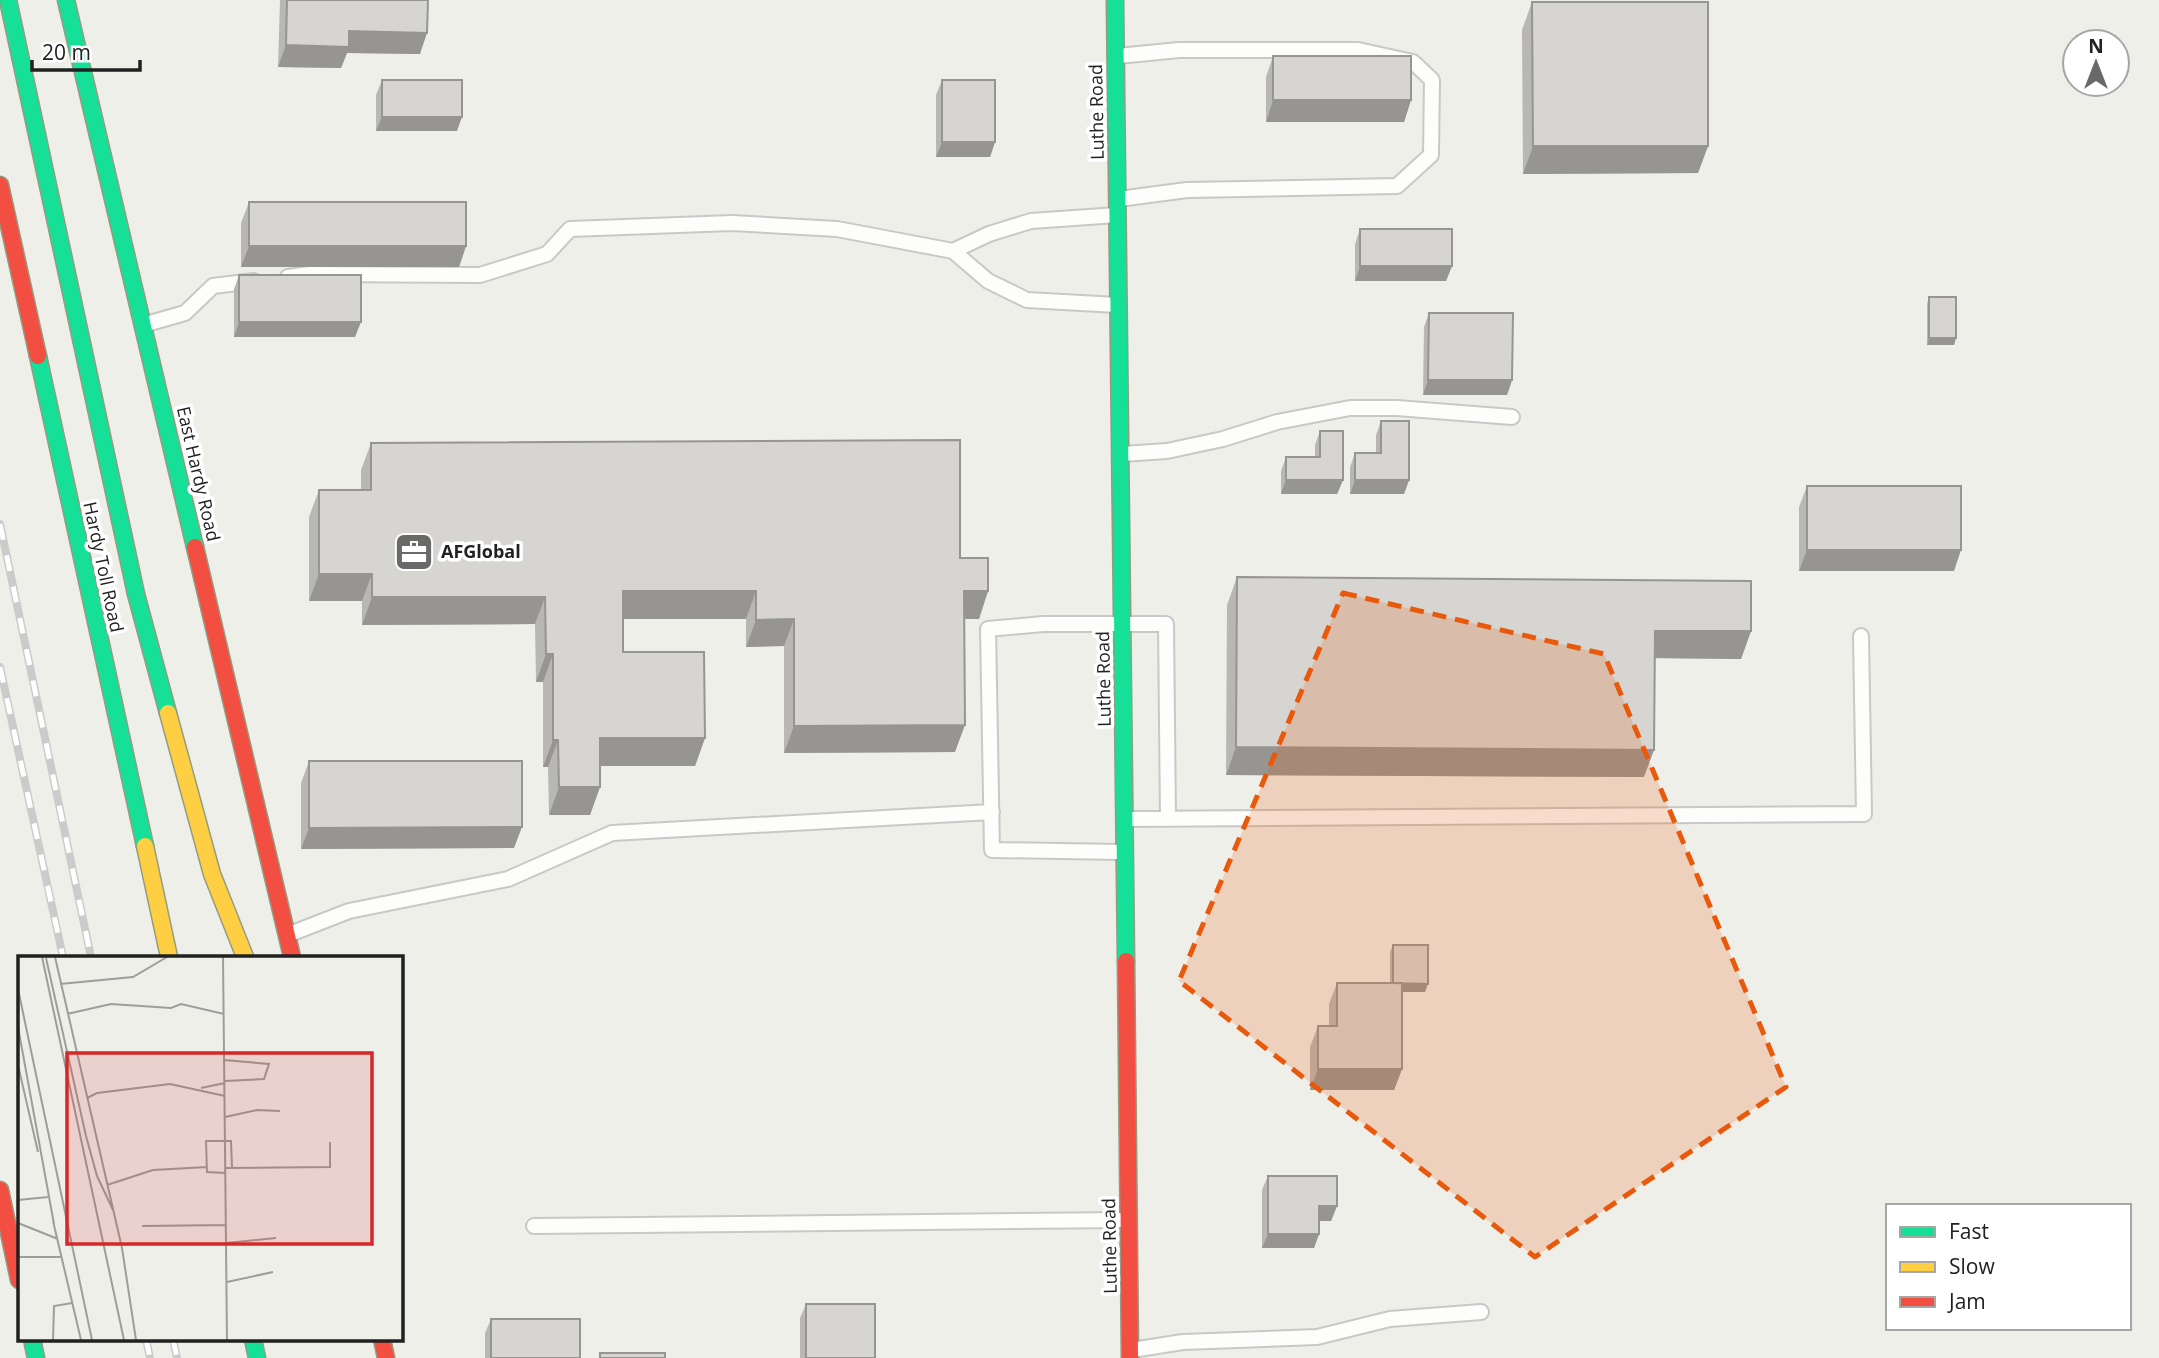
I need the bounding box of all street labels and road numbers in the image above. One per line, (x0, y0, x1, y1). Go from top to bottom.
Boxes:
street label: Luthe Road (1083, 64, 1109, 160)
street label: East Hardy Road (172, 404, 226, 544)
street label: Hardy Toll Road (78, 499, 130, 634)
street label: Luthe Road (1090, 631, 1116, 727)
street label: Luthe Road (1096, 1198, 1122, 1294)

